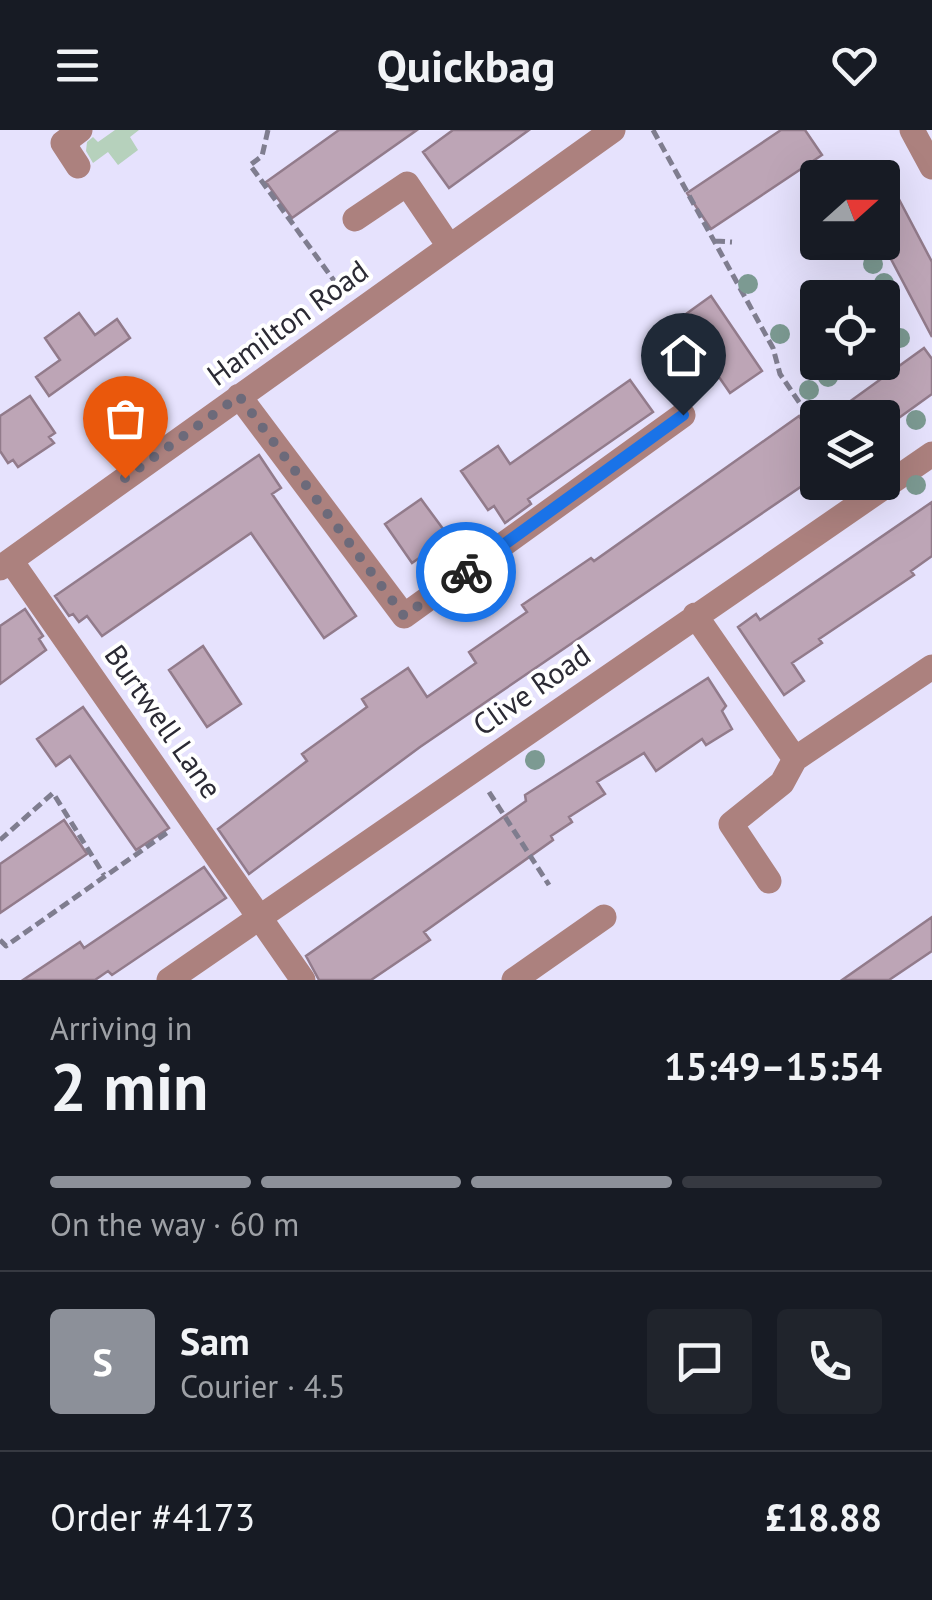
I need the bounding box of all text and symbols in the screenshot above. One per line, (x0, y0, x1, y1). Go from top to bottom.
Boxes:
text: Quickbag (377, 36, 555, 94)
icon: menu (50, 38, 105, 93)
icon: heart (827, 38, 882, 93)
north arrow (800, 160, 900, 260)
map controls (800, 160, 900, 500)
street label: Hamilton Road (199, 250, 375, 394)
button: locate (800, 280, 900, 380)
pin (641, 313, 726, 416)
icon: home (656, 328, 711, 383)
pin (83, 376, 168, 479)
icon: bag (98, 391, 153, 446)
button: layers (800, 400, 900, 500)
courier (416, 522, 516, 622)
icon: bike (439, 545, 494, 600)
street label: Clive Road (465, 634, 597, 744)
street label: Burtwell Lane (97, 637, 231, 805)
text: Arriving in (50, 1007, 192, 1049)
text: 15:49–15:54 (664, 1041, 882, 1090)
text: 2 min (50, 1044, 209, 1128)
text: On the way · 60 m (50, 1203, 299, 1245)
button: chat (647, 1309, 752, 1414)
button: phone (777, 1309, 882, 1414)
text: Sam (180, 1316, 250, 1365)
text: S (92, 1337, 113, 1386)
text: Courier · 4.5 (180, 1365, 346, 1407)
text: Order #4173 (50, 1492, 255, 1541)
text: £18.88 (765, 1492, 882, 1541)

